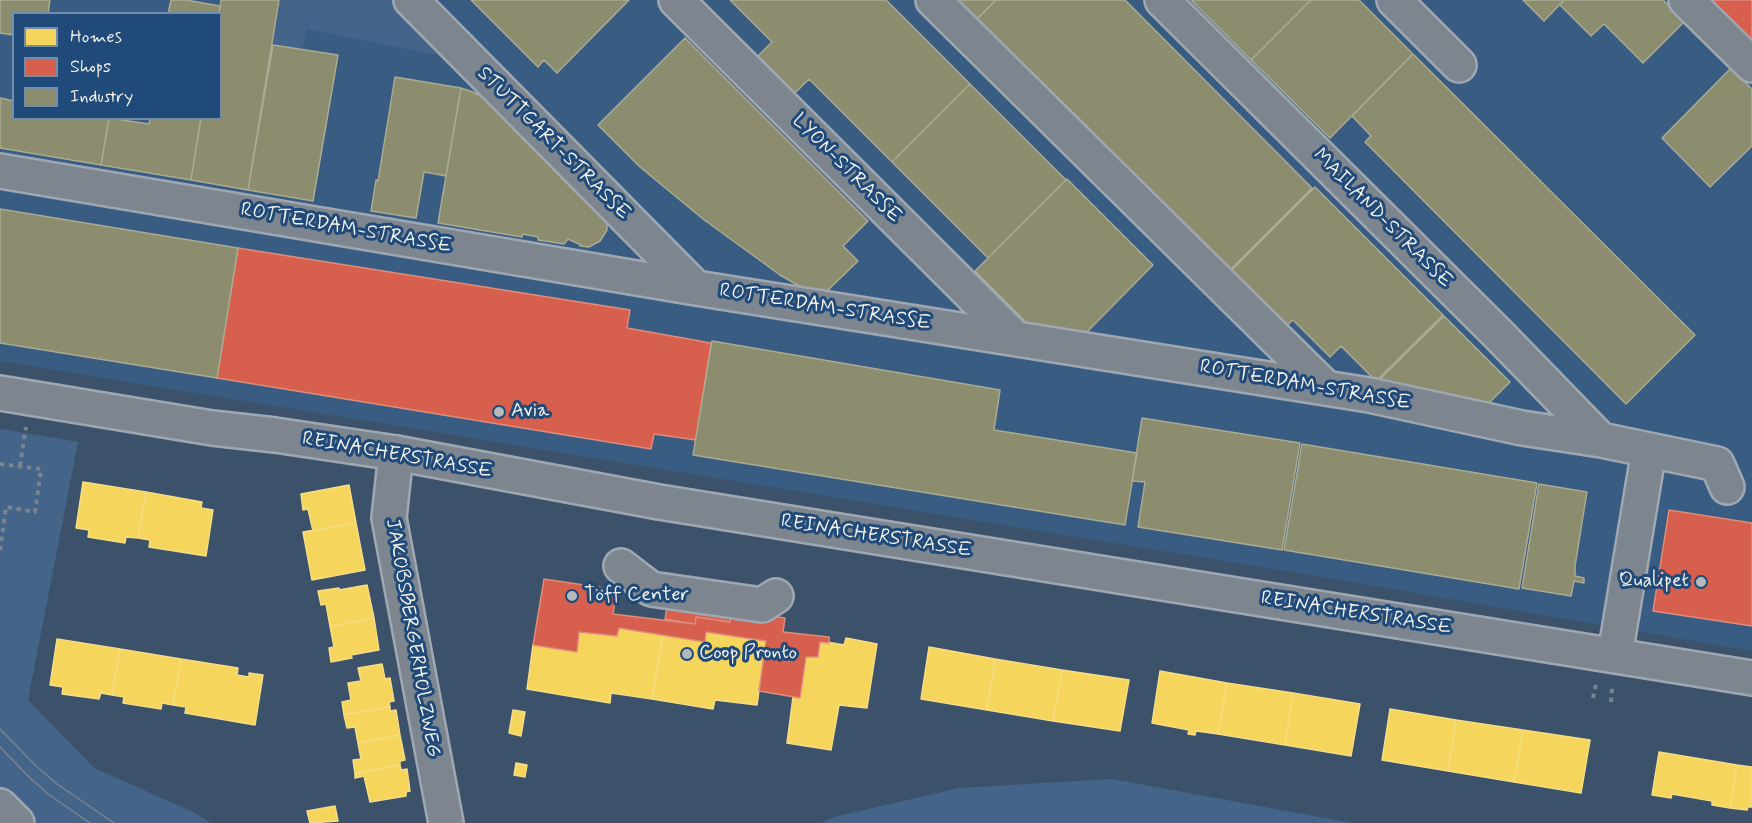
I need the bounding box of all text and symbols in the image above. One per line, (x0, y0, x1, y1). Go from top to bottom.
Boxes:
legend (12, 12, 222, 120)
text: Homes (70, 25, 122, 49)
text: Shops (70, 55, 111, 79)
street label: STUTTGART-STRASSE (471, 62, 635, 226)
text: Industry (70, 85, 133, 109)
street label: LYON-STRASSE (786, 109, 906, 229)
street label: MAILAND-STRASSE (1307, 144, 1457, 294)
street label: ROTTERDAM-STRASSE (239, 199, 453, 259)
street label: ROTTERDAM-STRASSE (718, 279, 932, 337)
street label: ROTTERDAM-STRASSE (1198, 356, 1412, 416)
place label: Avia (511, 400, 549, 424)
marker: Avia (492, 405, 506, 419)
street label: REINACHERSTRASSE (300, 427, 494, 485)
street label: REINACHERSTRASSE (779, 510, 973, 564)
street label: JAKOBSBERGERHOLZWEG (379, 517, 445, 759)
place label: Qualipet (1619, 570, 1689, 594)
marker: Qualipet (1694, 575, 1708, 589)
place label: Töff Center (584, 584, 689, 608)
street label: REINACHERSTRASSE (1259, 587, 1453, 641)
marker: Töff Center (565, 589, 579, 603)
place label: Coop Pronto (699, 642, 797, 666)
marker: Coop Pronto (680, 647, 694, 661)

